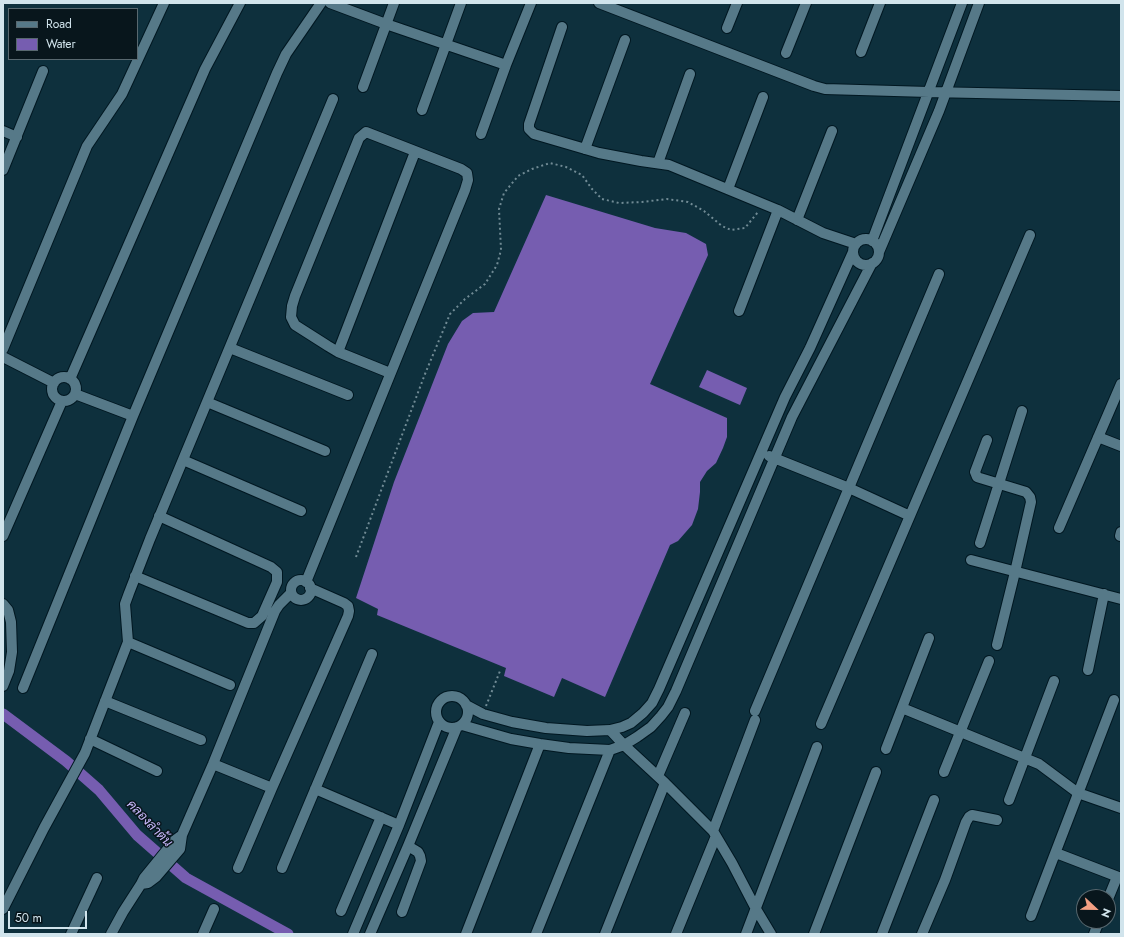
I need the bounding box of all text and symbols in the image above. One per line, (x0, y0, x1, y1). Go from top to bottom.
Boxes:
legend (8, 8, 138, 60)
text: Road (46, 15, 72, 33)
text: Water (46, 35, 76, 53)
water label: คลองลำต้น (123, 797, 175, 851)
north arrow (1076, 889, 1116, 929)
scale bar (10, 903, 89, 929)
text: N (1097, 906, 1115, 920)
text: 50 m (15, 909, 42, 927)

